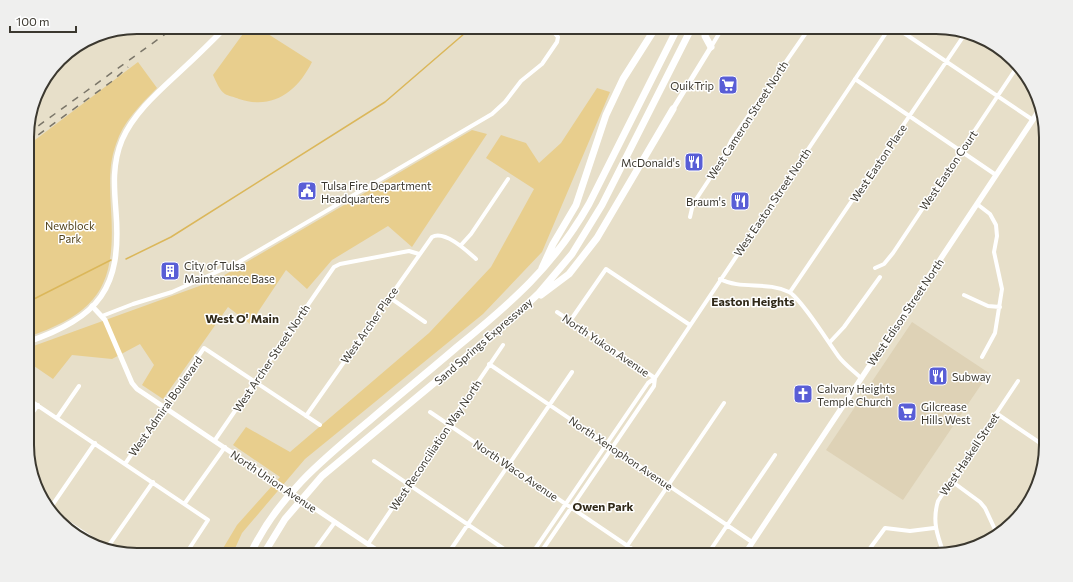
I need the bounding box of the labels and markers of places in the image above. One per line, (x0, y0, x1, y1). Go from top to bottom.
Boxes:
supermarket icon: QuikTrip (717, 74, 739, 96)
place label: QuikTrip (670, 79, 714, 92)
restaurant icon: McDonald's (683, 151, 705, 173)
place label: McDonald's (621, 156, 680, 169)
place label: Tulsa Fire Department Headquarters (321, 179, 432, 205)
public building icon: Tulsa Fire Department Headquarters (296, 180, 318, 202)
restaurant icon: Braum's (729, 190, 751, 212)
place label: Braum's (686, 195, 726, 208)
place label: City of Tulsa Maintenance Base (184, 259, 275, 285)
building icon: City of Tulsa Maintenance Base (159, 260, 181, 282)
restaurant icon: Subway (927, 365, 949, 387)
place label: Subway (952, 370, 991, 383)
place label: Calvary Heights Temple Church (817, 382, 895, 408)
church icon: Calvary Heights Temple Church (792, 383, 814, 405)
place label: Gilcrease Hills West (921, 400, 971, 426)
supermarket icon: Gilcrease Hills West (896, 401, 918, 423)

